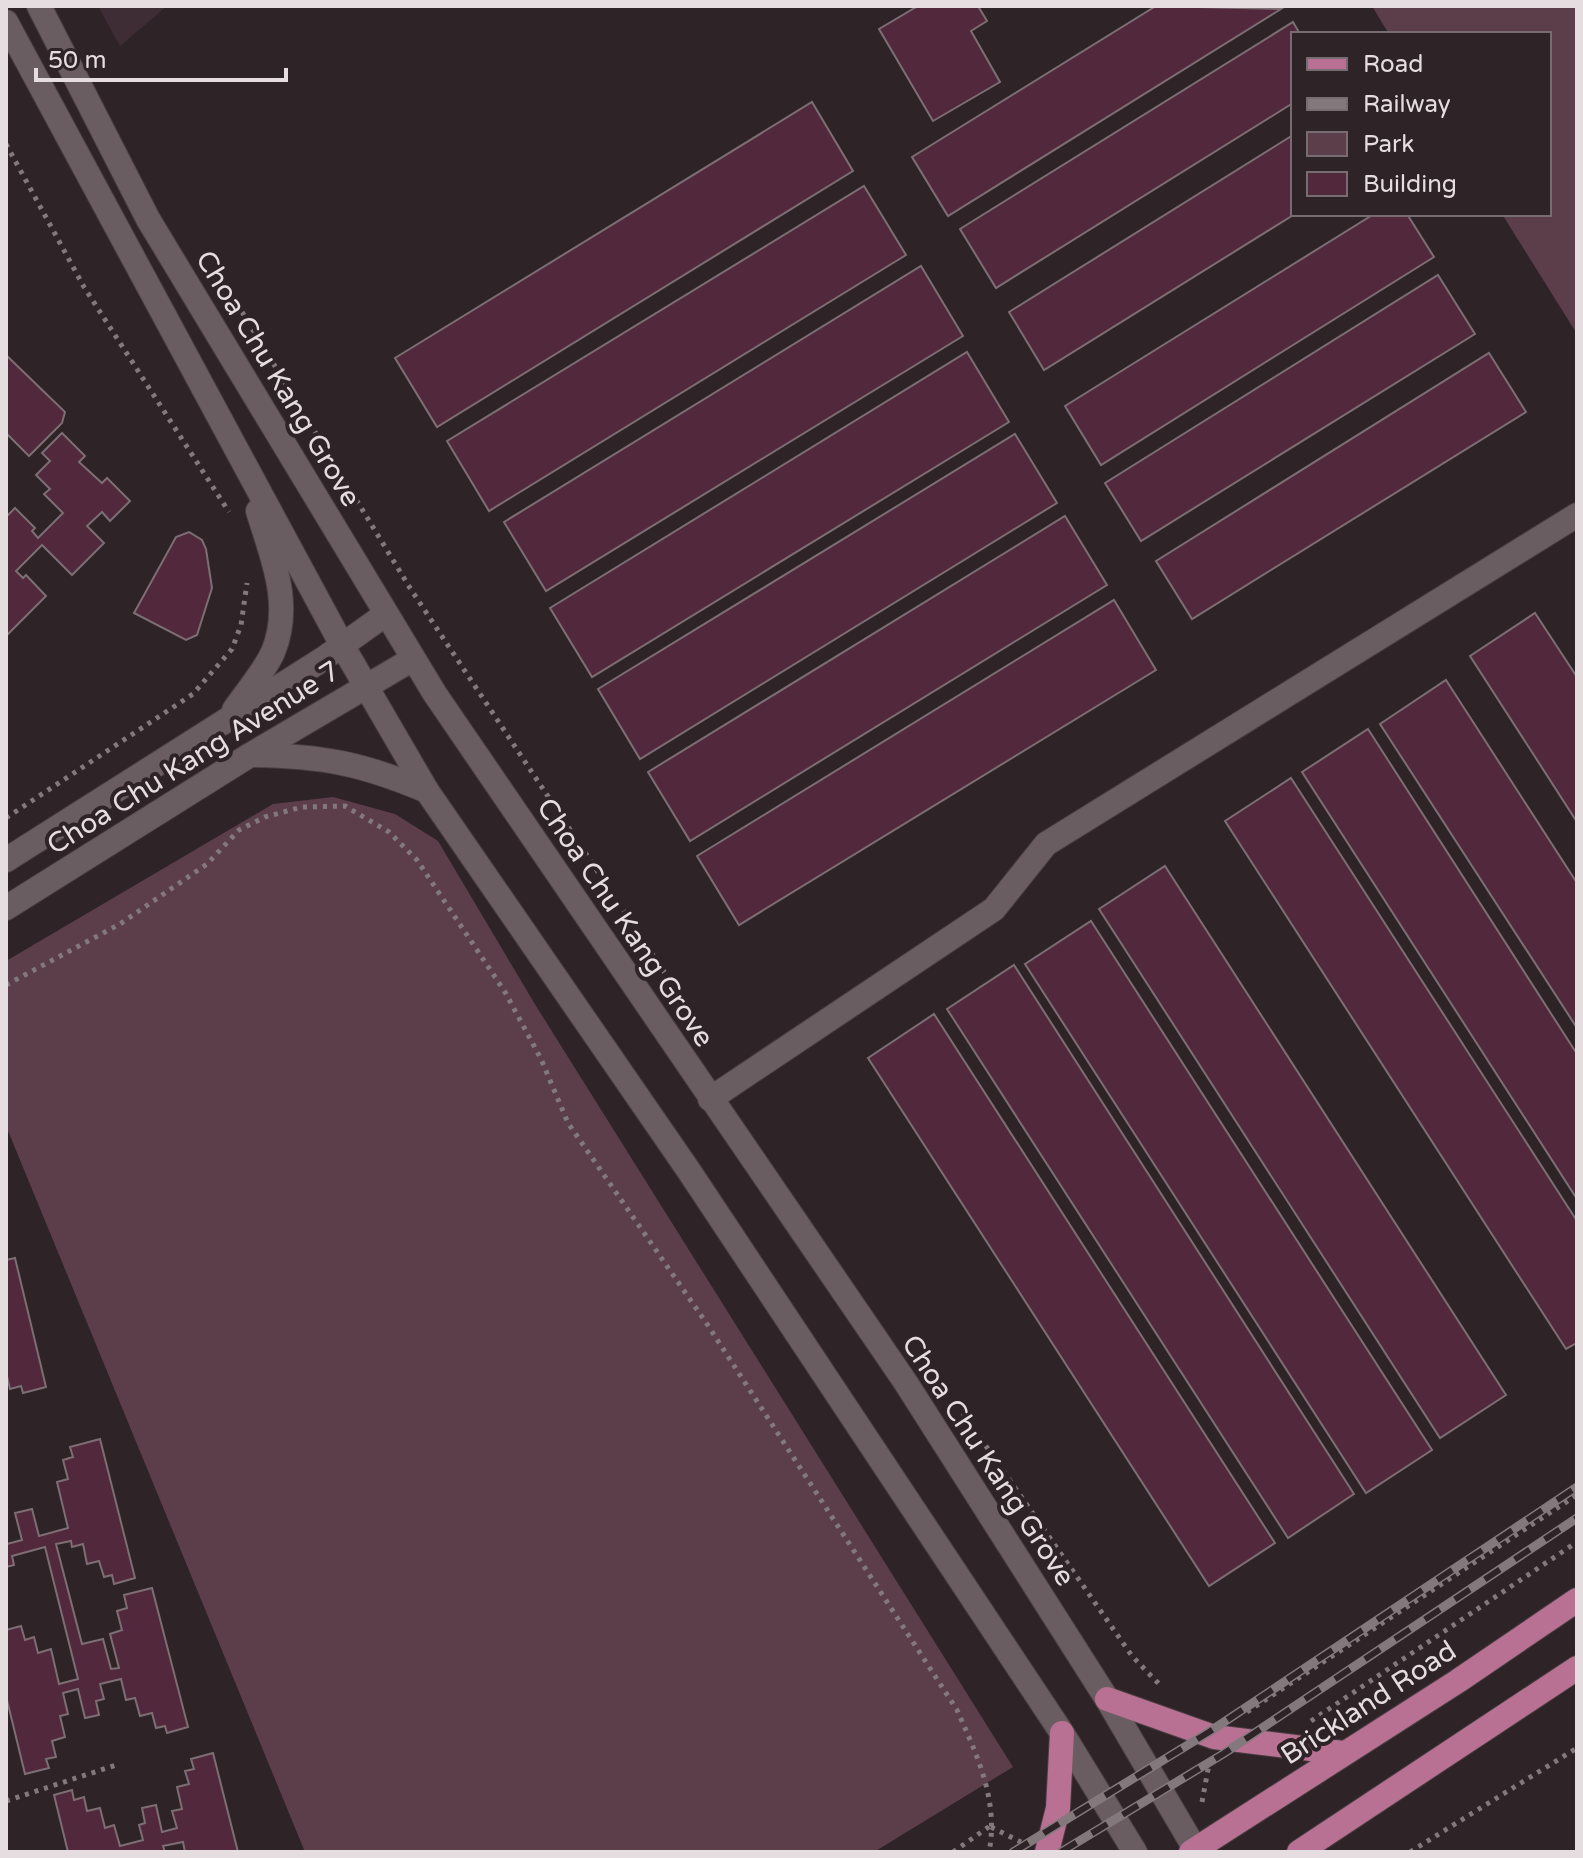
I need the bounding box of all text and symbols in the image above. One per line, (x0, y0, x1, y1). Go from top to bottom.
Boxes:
scale bar (36, 32, 286, 82)
legend (1291, 32, 1551, 216)
text: 50 m (48, 46, 106, 75)
text: Road (1363, 50, 1423, 79)
text: Railway (1363, 90, 1451, 119)
text: Park (1363, 130, 1414, 159)
text: Building (1363, 170, 1457, 199)
street label: Choa Chu Kang Grove (188, 244, 368, 513)
street label: Choa Chu Kang Avenue 7 (41, 654, 346, 862)
street label: Choa Chu Kang Grove (529, 792, 721, 1053)
street label: Choa Chu Kang Grove (894, 1329, 1082, 1593)
street label: Brickland Road (1275, 1634, 1463, 1772)

